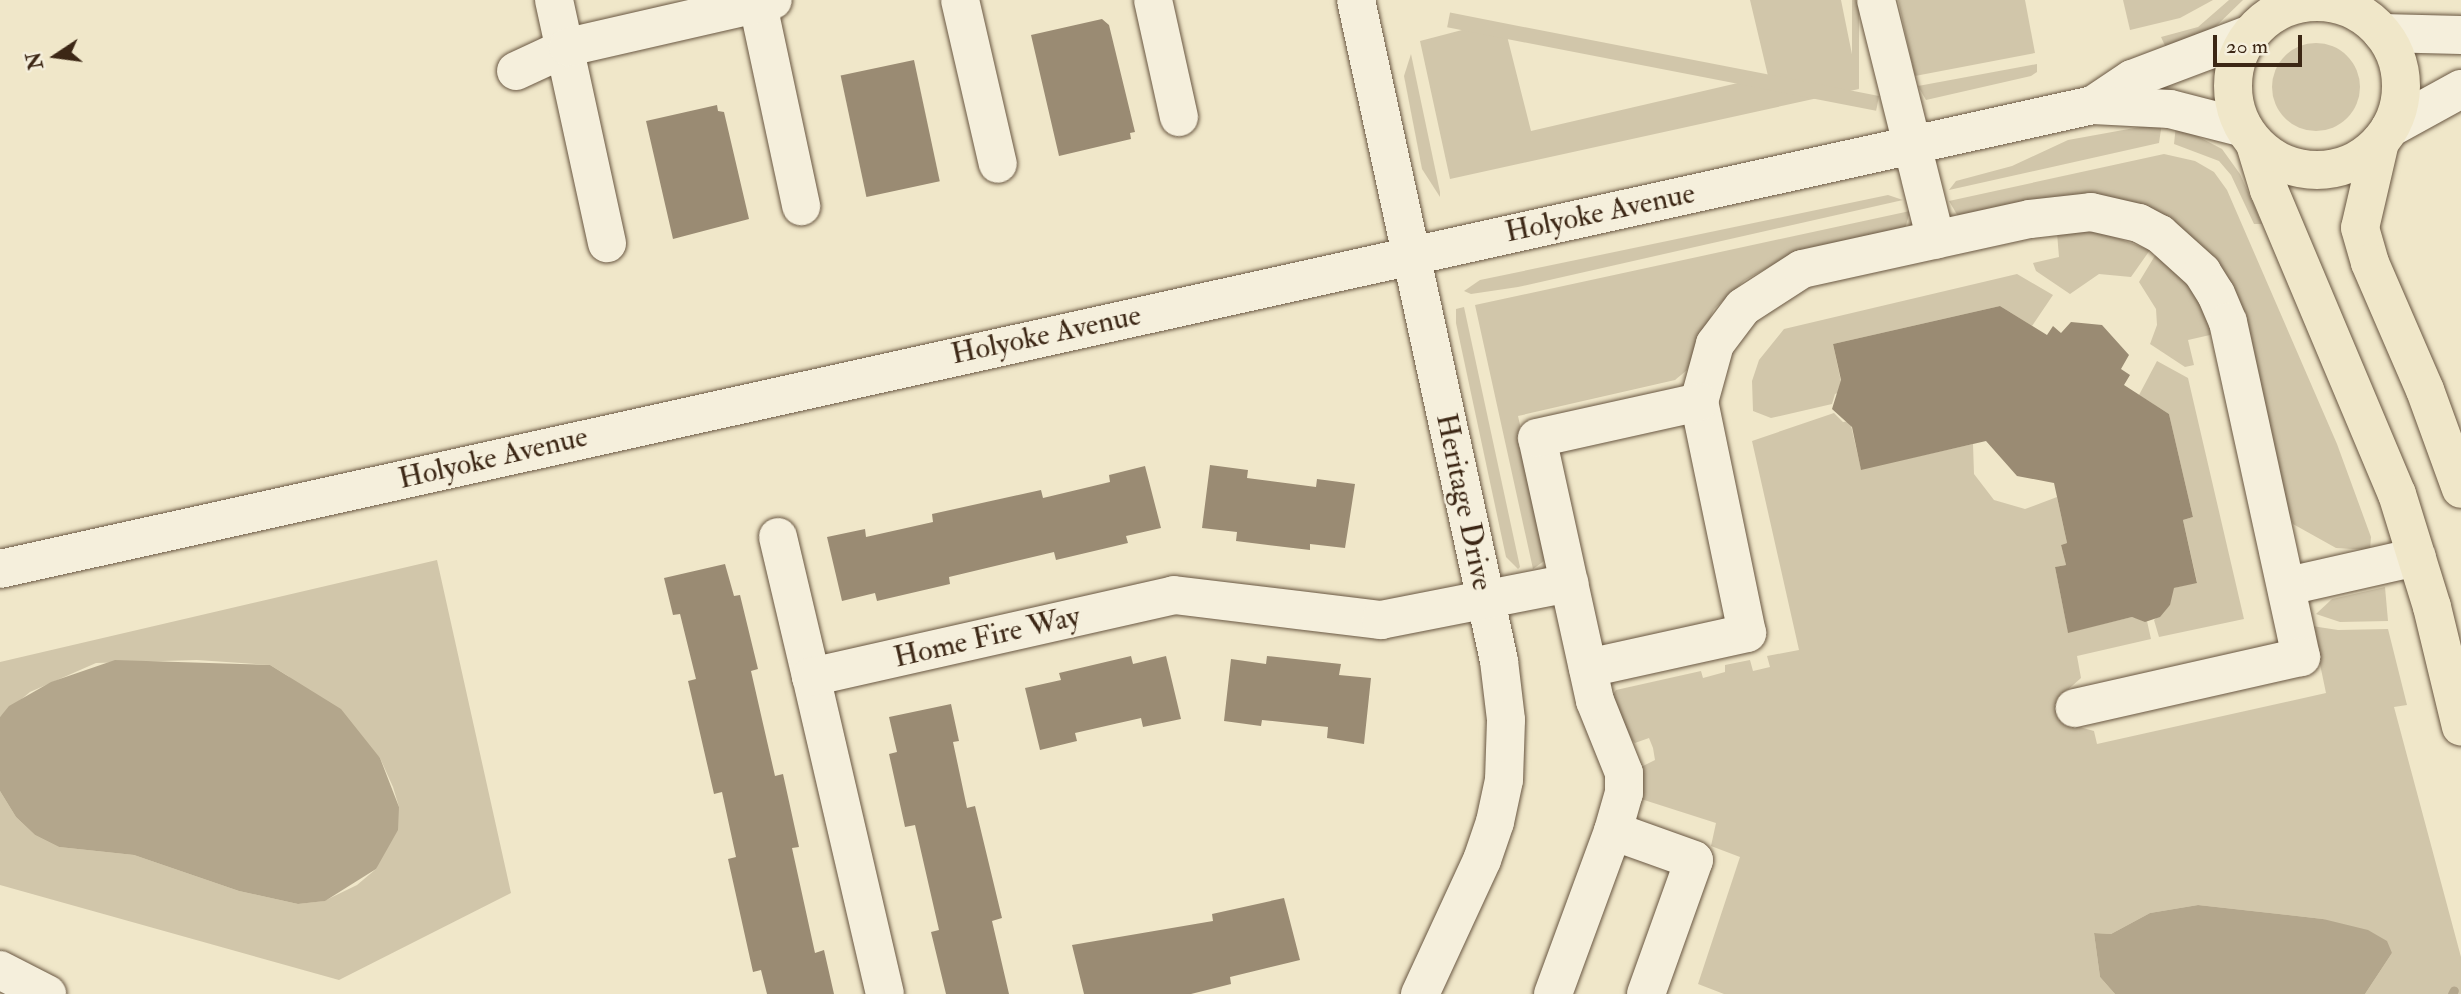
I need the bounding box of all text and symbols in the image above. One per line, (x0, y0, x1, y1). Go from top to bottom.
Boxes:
north arrow (21, 21, 91, 91)
scale bar (2216, 21, 2305, 65)
text: 20 m (2226, 33, 2268, 60)
text: N (22, 50, 49, 72)
street label: Holyoke Avenue (1502, 175, 1698, 251)
street label: Holyoke Avenue (948, 297, 1144, 373)
street label: Heritage Drive (1428, 410, 1500, 594)
street label: Holyoke Avenue (395, 419, 591, 497)
street label: Home Fire Way (890, 598, 1084, 676)

